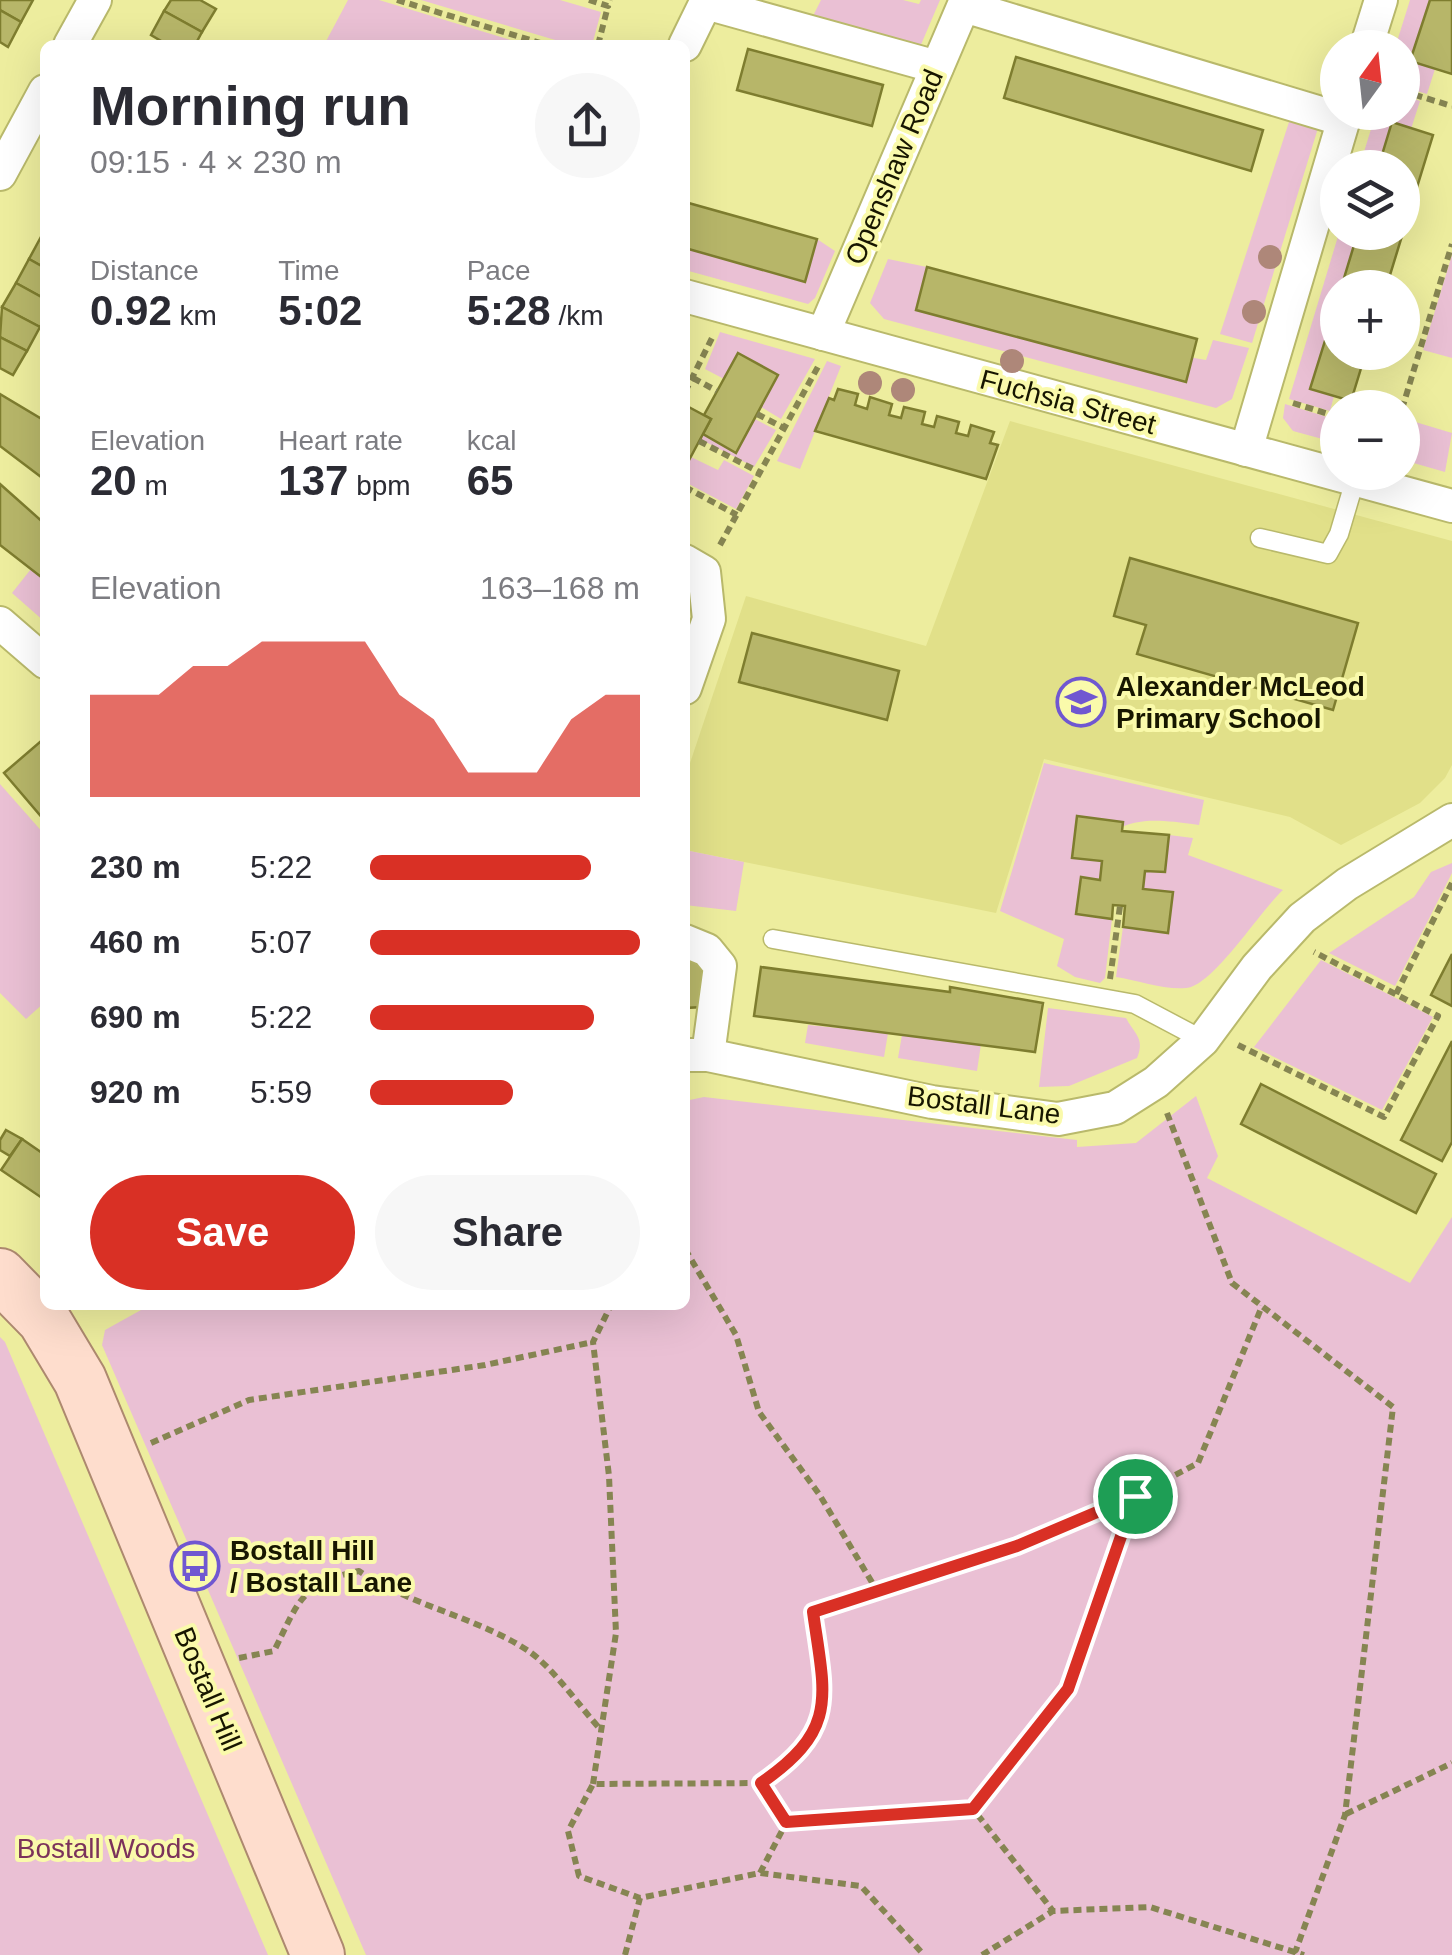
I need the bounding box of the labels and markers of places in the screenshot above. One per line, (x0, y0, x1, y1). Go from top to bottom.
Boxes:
place label: Alexander McLeod Primary School (1116, 671, 1365, 734)
school or university icon: Alexander McLeod Primary School (1055, 676, 1107, 728)
pin (1093, 1454, 1178, 1539)
place label: Bostall Hill / Bostall Lane (230, 1535, 412, 1598)
bus stop icon: Bostall Hill / Bostall Lane (169, 1540, 221, 1592)

